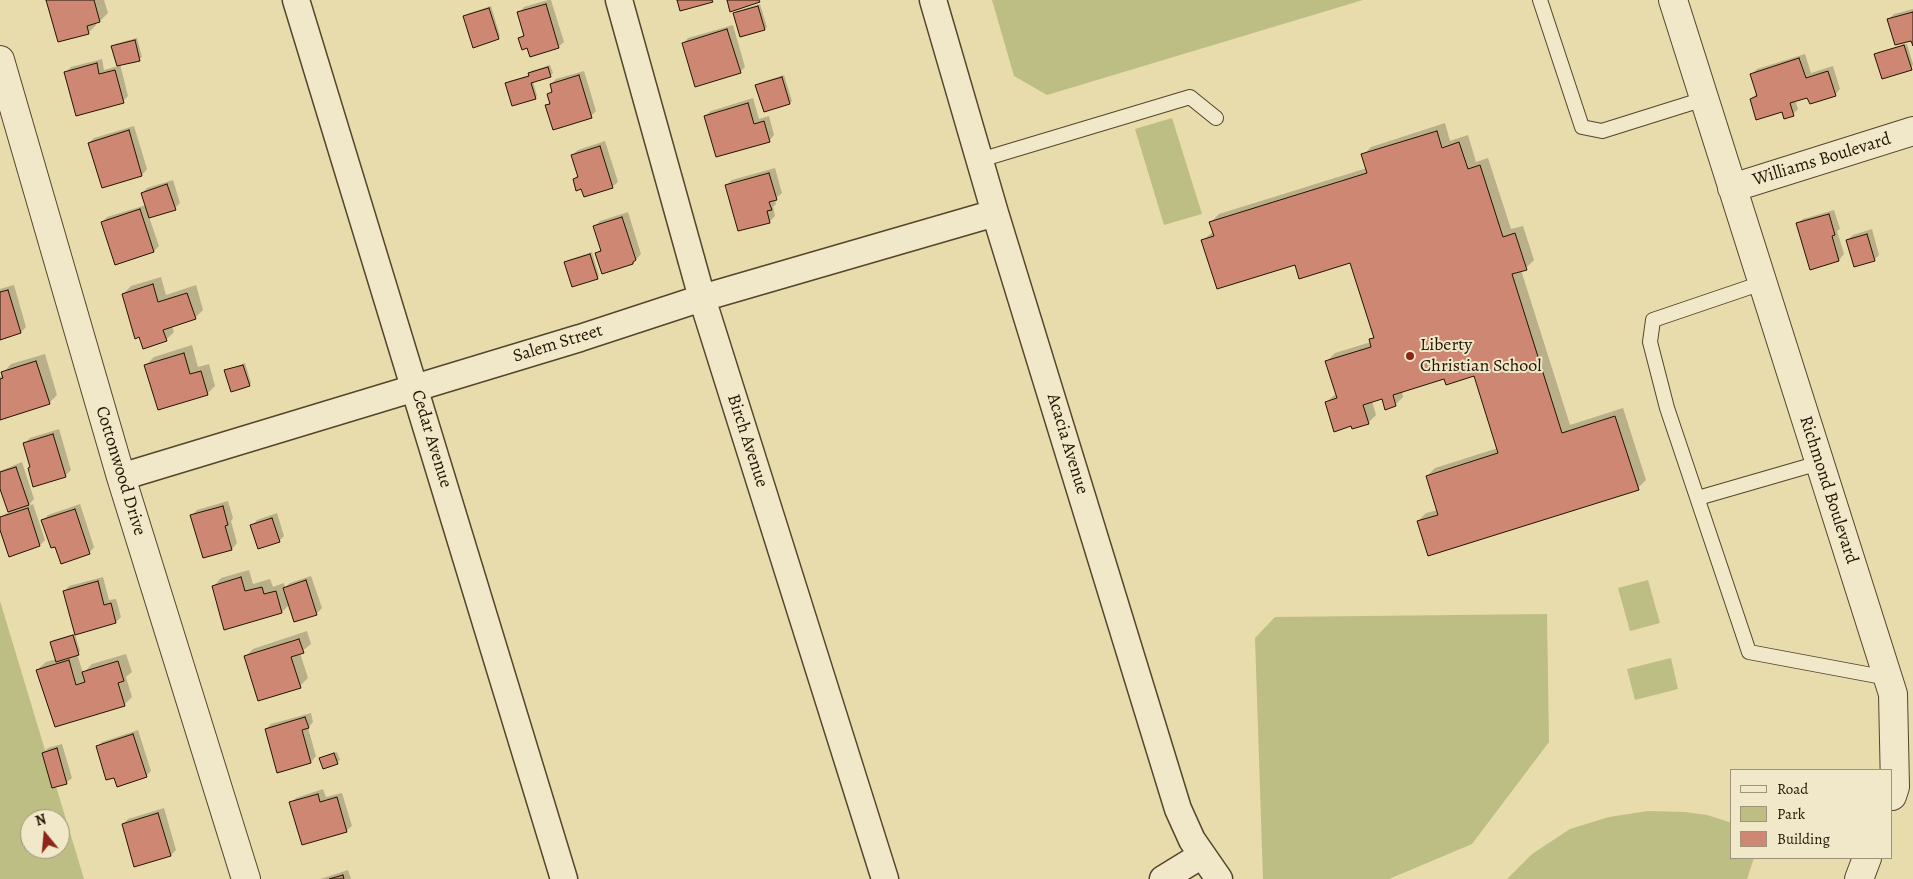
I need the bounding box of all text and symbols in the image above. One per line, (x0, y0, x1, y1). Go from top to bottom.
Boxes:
street label: Williams Boulevard (1750, 129, 1894, 191)
street label: Salem Street (510, 320, 606, 368)
place label: Liberty Christian School (1420, 335, 1542, 378)
marker: Liberty Christian School (1404, 350, 1416, 362)
street label: Cedar Avenue (406, 388, 456, 490)
street label: Acacia Avenue (1041, 391, 1093, 497)
street label: Birch Avenue (722, 392, 772, 490)
street label: Cottonwood Drive (90, 404, 150, 538)
street label: Richmond Boulevard (1794, 413, 1862, 567)
legend (1730, 769, 1893, 859)
text: Road (1777, 779, 1808, 799)
text: Park (1777, 804, 1805, 824)
north arrow (20, 809, 70, 859)
text: N (33, 810, 48, 831)
text: Building (1777, 829, 1830, 849)

